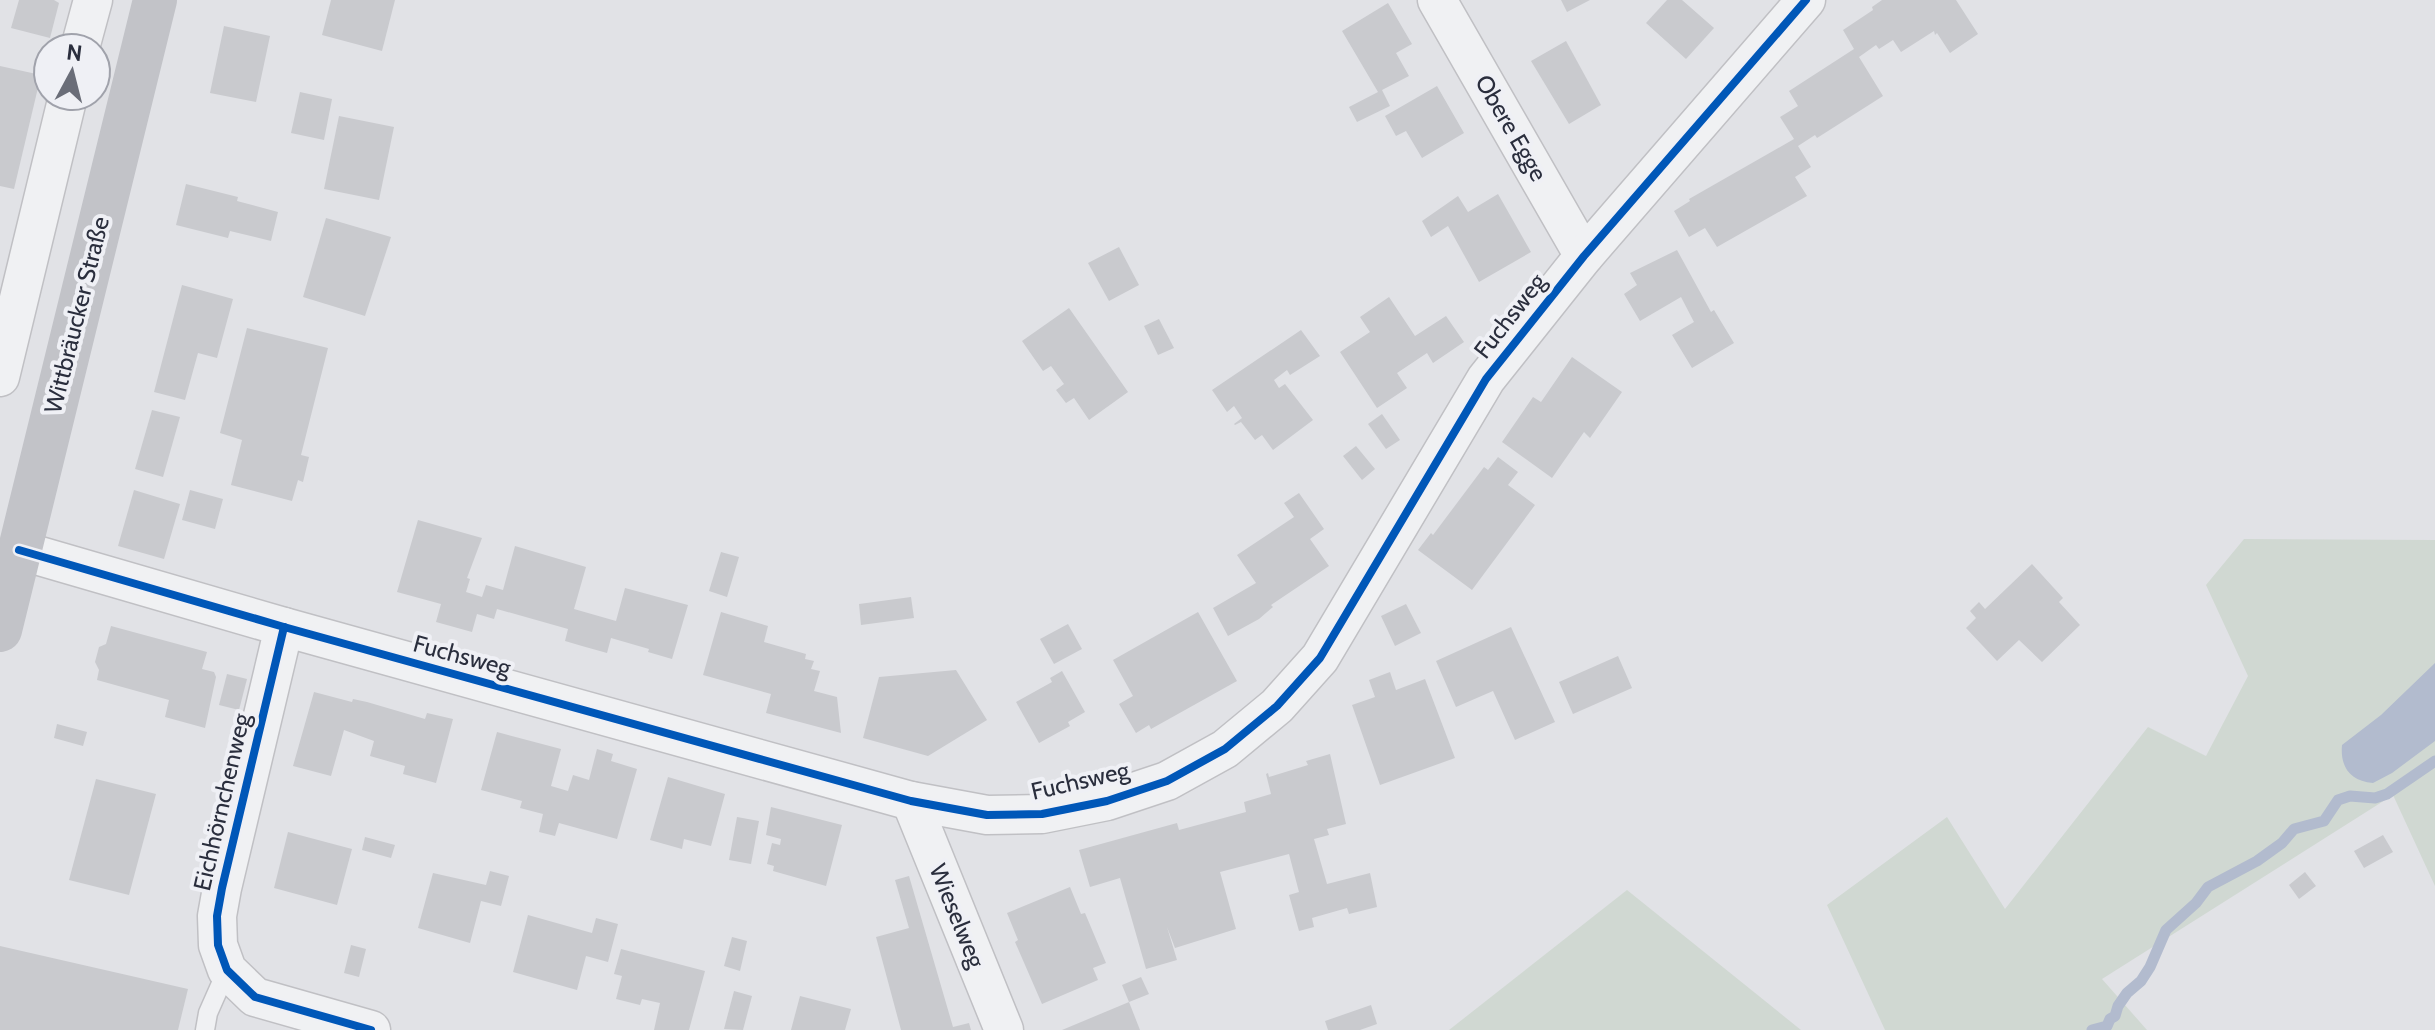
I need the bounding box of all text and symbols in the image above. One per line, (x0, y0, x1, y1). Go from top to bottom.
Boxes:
north arrow (32, 32, 112, 112)
text: N (65, 38, 84, 67)
street label: Obere Egge (1469, 69, 1554, 186)
street label: Wittbräucker Straße (38, 213, 115, 416)
street label: Fuchsweg (1468, 267, 1552, 364)
street label: Fuchsweg (410, 629, 515, 683)
street label: Eichhörnchenweg (187, 709, 256, 893)
street label: Fuchsweg (1028, 755, 1133, 806)
street label: Wieselweg (924, 860, 992, 973)

